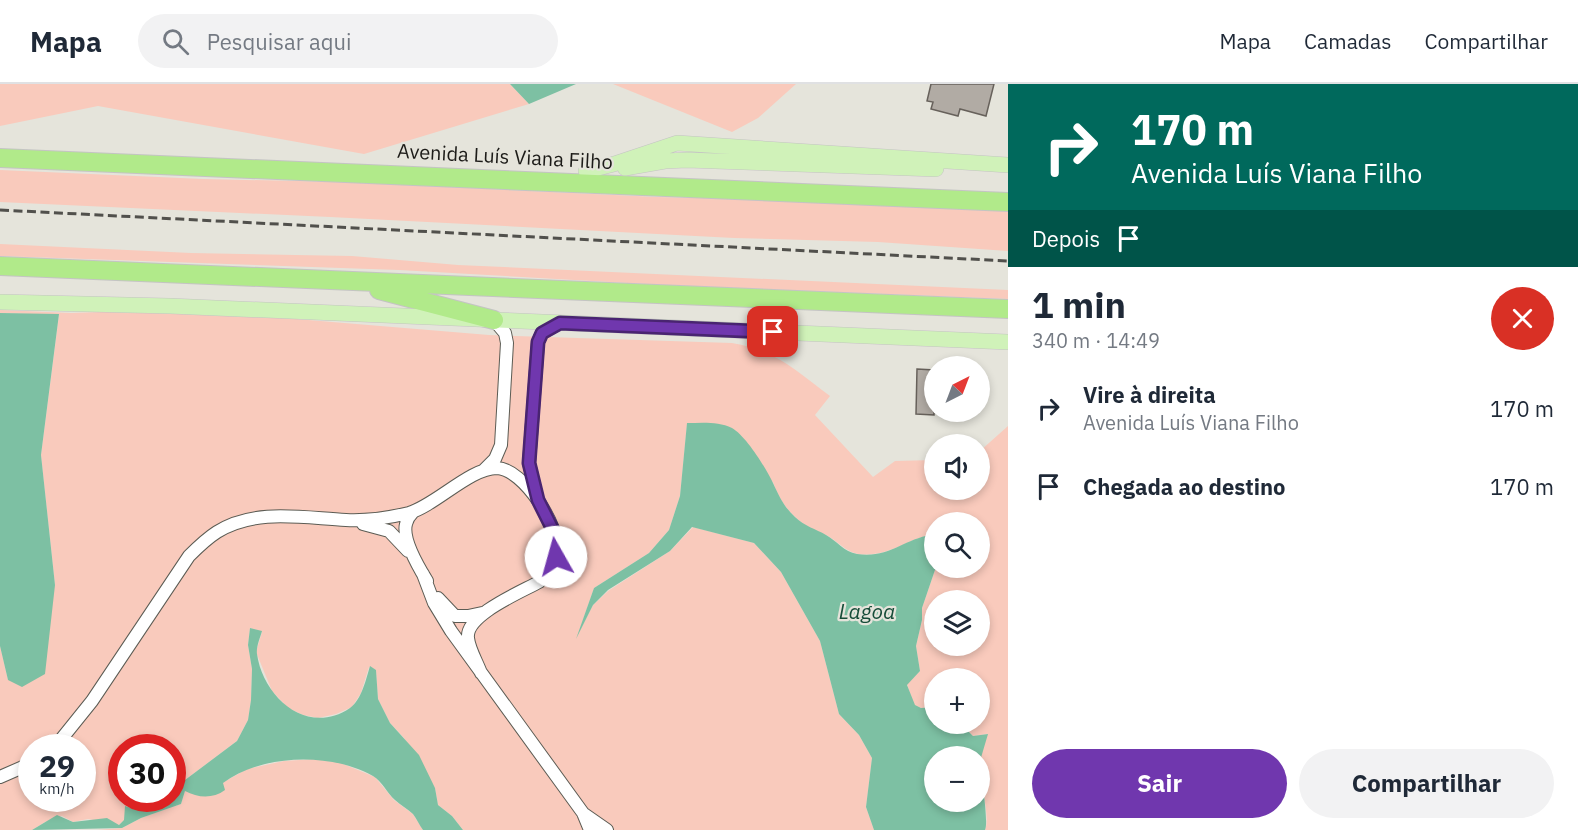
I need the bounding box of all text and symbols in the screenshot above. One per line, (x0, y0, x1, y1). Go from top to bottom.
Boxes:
search box (138, 14, 558, 68)
text: Mapa (30, 23, 102, 60)
icon: search (159, 25, 192, 58)
text: Pesquisar aqui (207, 27, 352, 56)
text: Mapa (1219, 27, 1271, 55)
text: Camadas (1304, 27, 1391, 55)
text: Compartilhar (1424, 27, 1548, 55)
text: 170 m (1131, 102, 1254, 157)
icon: right (1032, 108, 1110, 186)
street label: Avenida Luís Viana Filho (396, 137, 614, 175)
text: Avenida Luís Viana Filho (1131, 155, 1422, 190)
icon: arrive (1112, 222, 1145, 255)
text: Depois (1032, 224, 1100, 253)
text: 1 min (1032, 281, 1126, 328)
button: close (1491, 287, 1554, 350)
pin (747, 306, 798, 357)
icon: arrive (756, 315, 789, 348)
text: 340 m · 14:49 (1032, 327, 1160, 354)
north arrow (924, 356, 990, 422)
map controls (924, 356, 990, 812)
text: Vire à direita (1083, 380, 1216, 409)
icon: right (1032, 392, 1065, 425)
text: 170 m (1490, 394, 1554, 423)
text: Avenida Luís Viana Filho (1083, 409, 1299, 436)
button: sound (924, 434, 990, 500)
icon: arrive (1032, 470, 1065, 503)
text: Chegada ao destino (1083, 472, 1286, 501)
text: 170 m (1490, 472, 1554, 501)
button: search (924, 512, 990, 578)
position arrow (524, 525, 588, 589)
button: layers (924, 590, 990, 656)
water label: Lagoa (839, 597, 895, 625)
button: + (924, 668, 990, 734)
speed limit sign: 30 (108, 734, 186, 812)
text: 29 (39, 746, 75, 785)
button: − (924, 746, 990, 812)
button: Sair (1032, 749, 1287, 818)
button: Compartilhar (1299, 749, 1554, 818)
text: km/h (39, 779, 75, 798)

